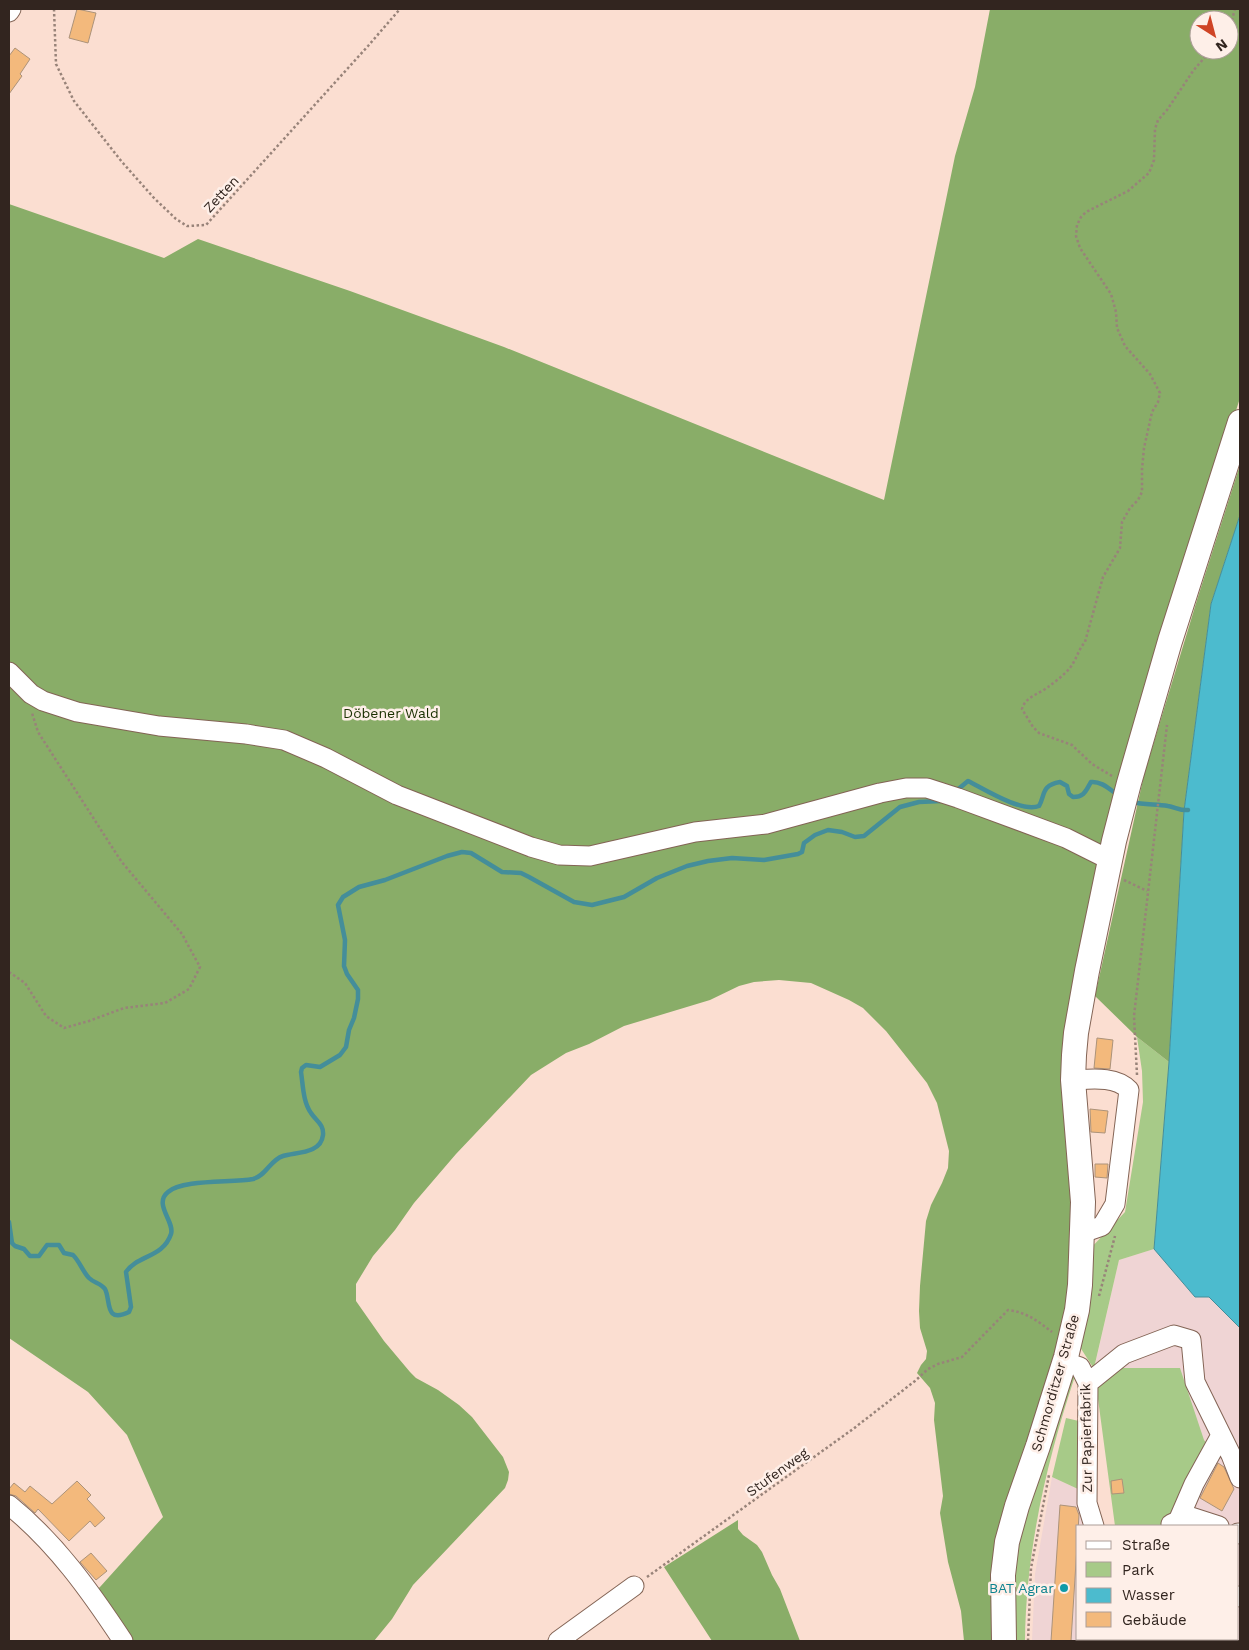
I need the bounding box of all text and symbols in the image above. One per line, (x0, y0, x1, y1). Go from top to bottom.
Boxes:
north arrow (1189, 10, 1239, 60)
text: N (1213, 36, 1231, 55)
street label: Zetten (200, 172, 242, 216)
park label: Döbener Wald (343, 705, 439, 721)
street label: Schmorditzer Straße (1028, 1313, 1082, 1453)
street label: Zur Papierfabrik (1077, 1383, 1095, 1493)
street label: Stufenweg (743, 1444, 811, 1500)
legend (1076, 1525, 1239, 1640)
text: Straße (1122, 1536, 1170, 1554)
text: Park (1122, 1561, 1155, 1579)
place label: BAT Agrar (989, 1580, 1054, 1596)
marker: BAT Agrar (1058, 1582, 1070, 1594)
text: Wasser (1122, 1586, 1175, 1604)
text: Gebäude (1122, 1611, 1187, 1629)

